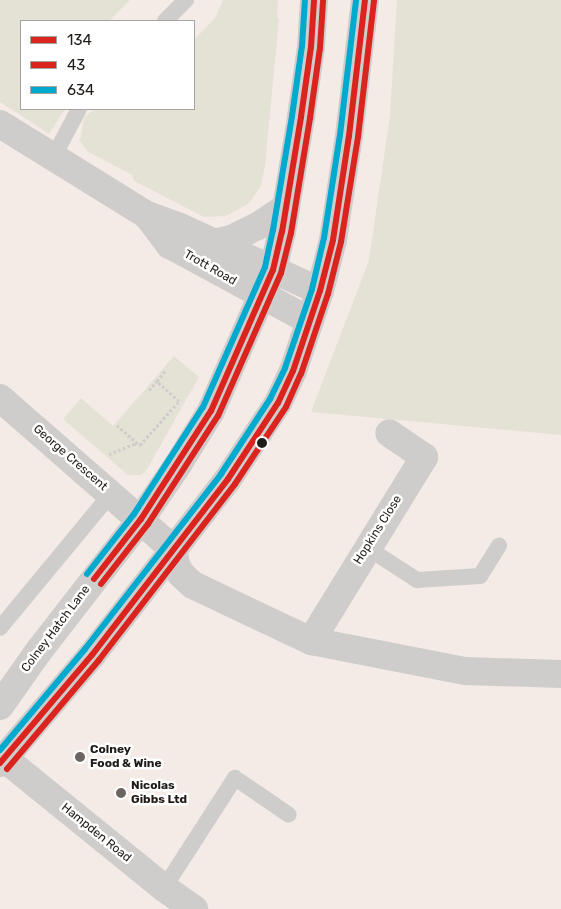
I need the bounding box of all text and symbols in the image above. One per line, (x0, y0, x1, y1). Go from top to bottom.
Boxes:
legend (20, 20, 195, 110)
text: 134 (67, 31, 92, 49)
text: 43 (67, 56, 85, 74)
text: 634 (67, 81, 94, 99)
street label: Trott Road (181, 247, 239, 289)
street label: George Crescent (30, 422, 110, 494)
unlabelled marker (257, 438, 267, 448)
street label: Hopkins Close (351, 493, 405, 567)
street label: Colney Hatch Lane (19, 583, 93, 675)
place label: Colney Food & Wine (90, 743, 162, 771)
marker: Colney Food & Wine (74, 751, 86, 763)
place label: Nicolas Gibbs Ltd (131, 779, 187, 807)
marker: Nicolas Gibbs Ltd (115, 787, 127, 799)
street label: Hampden Road (58, 800, 134, 866)

